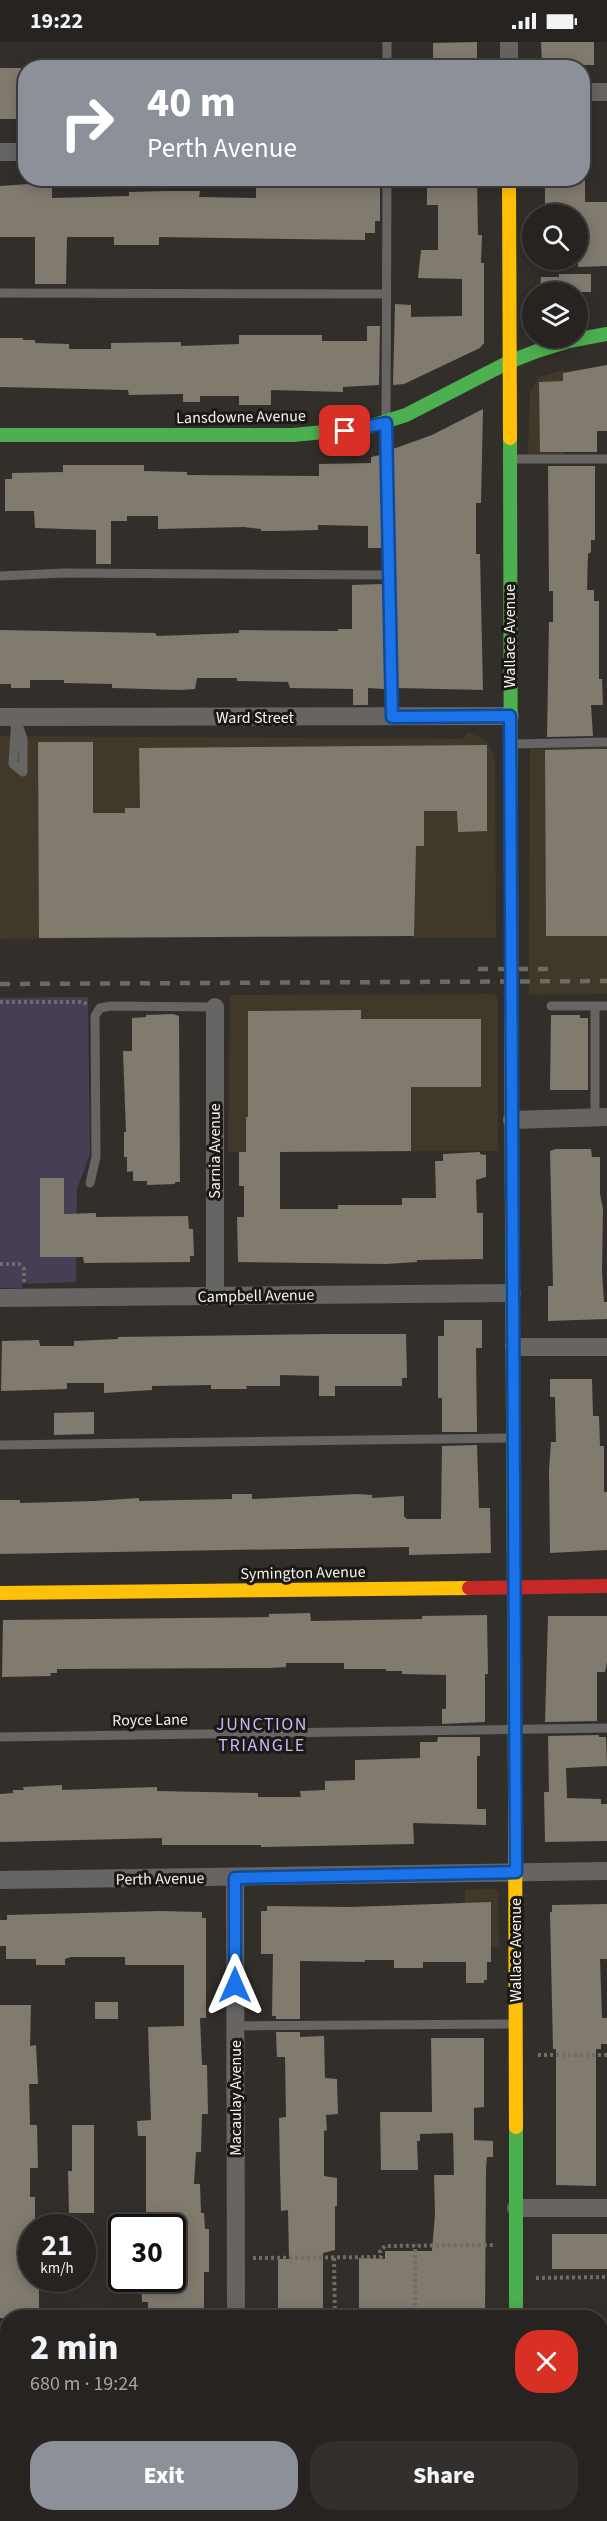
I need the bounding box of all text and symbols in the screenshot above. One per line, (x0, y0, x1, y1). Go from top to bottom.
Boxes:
text: 19:22 (30, 5, 83, 37)
text: 40 m (147, 73, 236, 133)
icon: right (48, 84, 126, 162)
text: Perth Avenue (147, 129, 297, 168)
map controls (522, 204, 588, 348)
button: search (522, 204, 588, 270)
button: layers (522, 282, 588, 348)
street label: Lansdowne Avenue (176, 405, 306, 429)
pin (319, 405, 370, 456)
icon: arrive (328, 414, 361, 447)
street label: Wallace Avenue (499, 584, 521, 688)
street label: Ward Street (216, 707, 295, 729)
street label: Sarnia Avenue (204, 1103, 226, 1199)
street label: Campbell Avenue (197, 1284, 315, 1308)
street label: Symington Avenue (240, 1561, 366, 1585)
street label: Royce Lane (112, 1708, 188, 1732)
district label: JUNCTION TRIANGLE (216, 1712, 308, 1758)
street label: Perth Avenue (115, 1867, 205, 1891)
street label: Wallace Avenue (505, 1898, 527, 2002)
position arrow (203, 1953, 267, 2017)
street label: Macaulay Avenue (225, 2040, 247, 2156)
speed limit sign: 30 (108, 2214, 186, 2292)
text: 21 (41, 2224, 73, 2267)
text: km/h (40, 2258, 74, 2279)
text: 2 min (30, 2322, 118, 2373)
button: close (515, 2330, 578, 2393)
text: 680 m · 19:24 (30, 2370, 138, 2398)
button: Exit (30, 2441, 298, 2510)
button: Share (310, 2441, 578, 2510)

